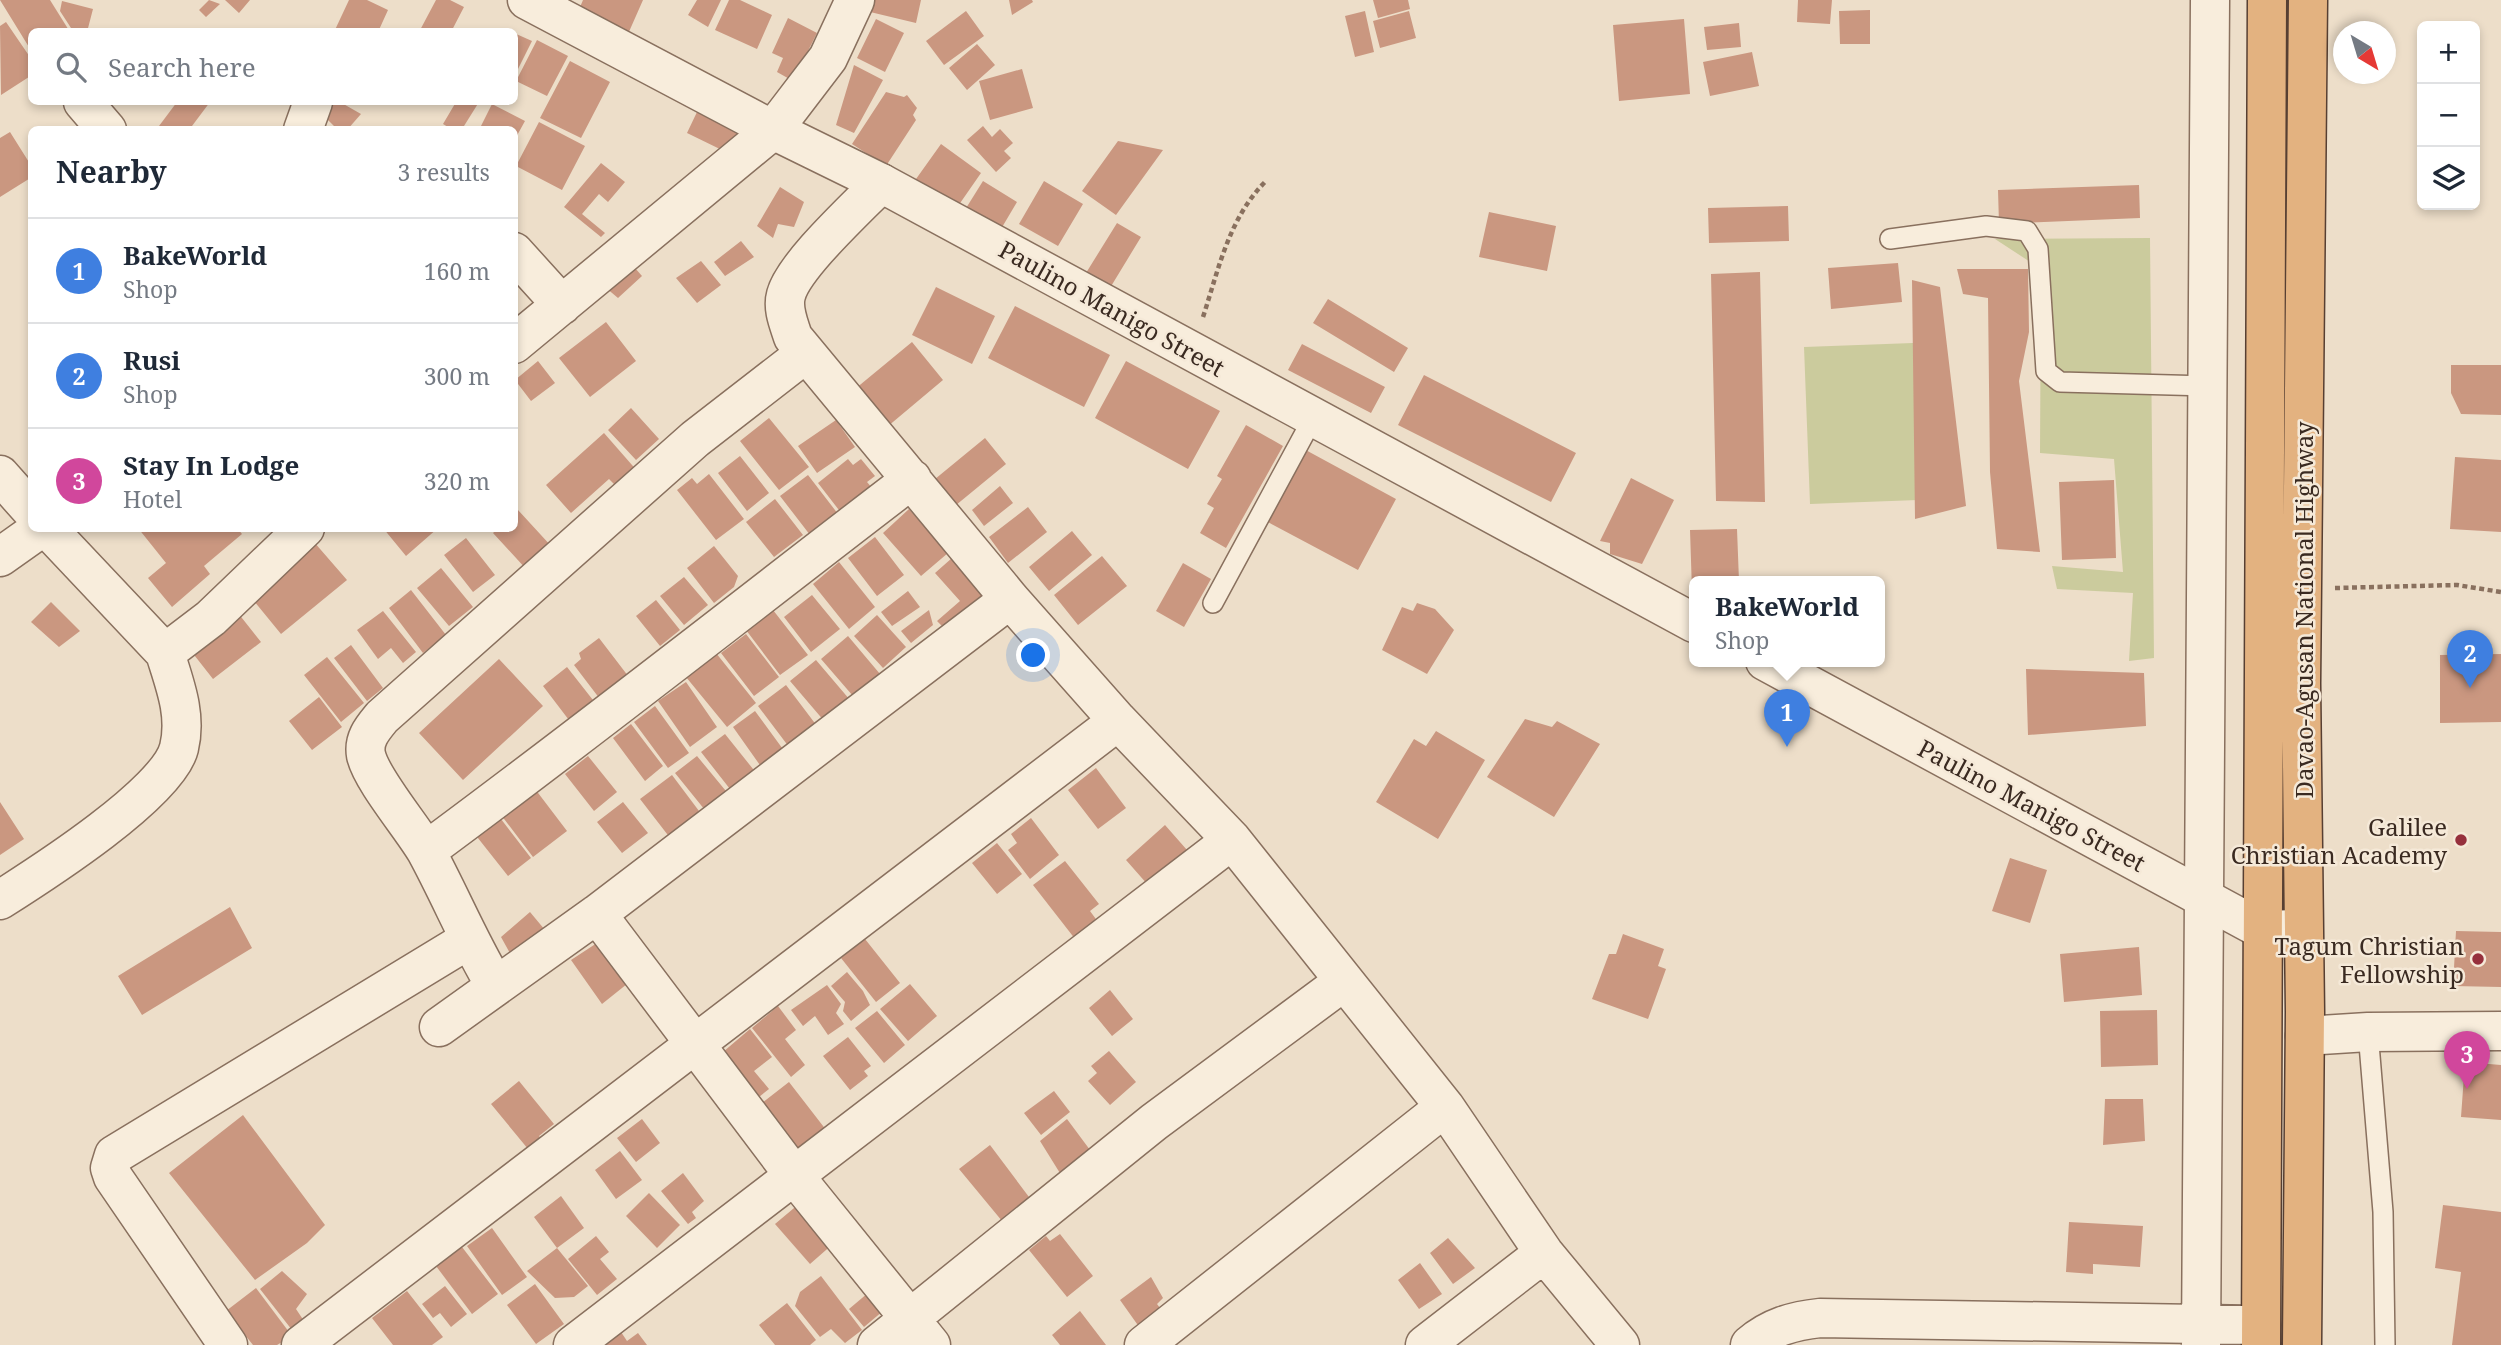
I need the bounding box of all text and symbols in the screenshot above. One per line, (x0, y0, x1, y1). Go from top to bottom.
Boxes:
north arrow (2333, 21, 2396, 84)
map controls (2417, 21, 2480, 210)
button: + (2417, 21, 2480, 84)
search box (28, 28, 518, 105)
icon: search (52, 48, 90, 86)
text: Search here (108, 49, 256, 85)
button: − (2417, 84, 2480, 147)
button: layers (2417, 147, 2480, 210)
text: Nearby (56, 151, 167, 192)
text: 3 results (397, 156, 490, 188)
street label: Paulino Manigo Street (993, 232, 1231, 384)
text: BakeWorld (123, 237, 267, 273)
text: 1 (73, 255, 86, 287)
text: 160 m (424, 255, 490, 287)
text: Shop (123, 273, 178, 305)
text: Rusi (123, 342, 181, 378)
text: 2 (73, 360, 86, 392)
text: 300 m (424, 360, 490, 392)
text: Shop (123, 378, 178, 410)
street label: Davao-Agusan National Highway (2287, 421, 2320, 798)
text: Stay In Lodge (123, 447, 299, 483)
text: 3 (73, 465, 86, 497)
text: 320 m (424, 465, 490, 497)
text: Hotel (123, 483, 182, 515)
popup (1689, 576, 1885, 667)
text: BakeWorld (1715, 588, 1859, 624)
text: Shop (1715, 624, 1769, 656)
pin: 2 (2447, 630, 2493, 688)
your location (1016, 638, 1050, 672)
pin: 1 (1764, 689, 1810, 747)
street label: Paulino Manigo Street (1913, 731, 2151, 879)
place label: Galilee Christian Academy (2231, 810, 2447, 871)
marker: Galilee Christian Academy (2453, 832, 2469, 848)
place label: Tagum Christian Fellowship (2275, 929, 2464, 990)
marker: Tagum Christian Fellowship (2470, 951, 2486, 967)
pin: 3 (2444, 1031, 2490, 1089)

